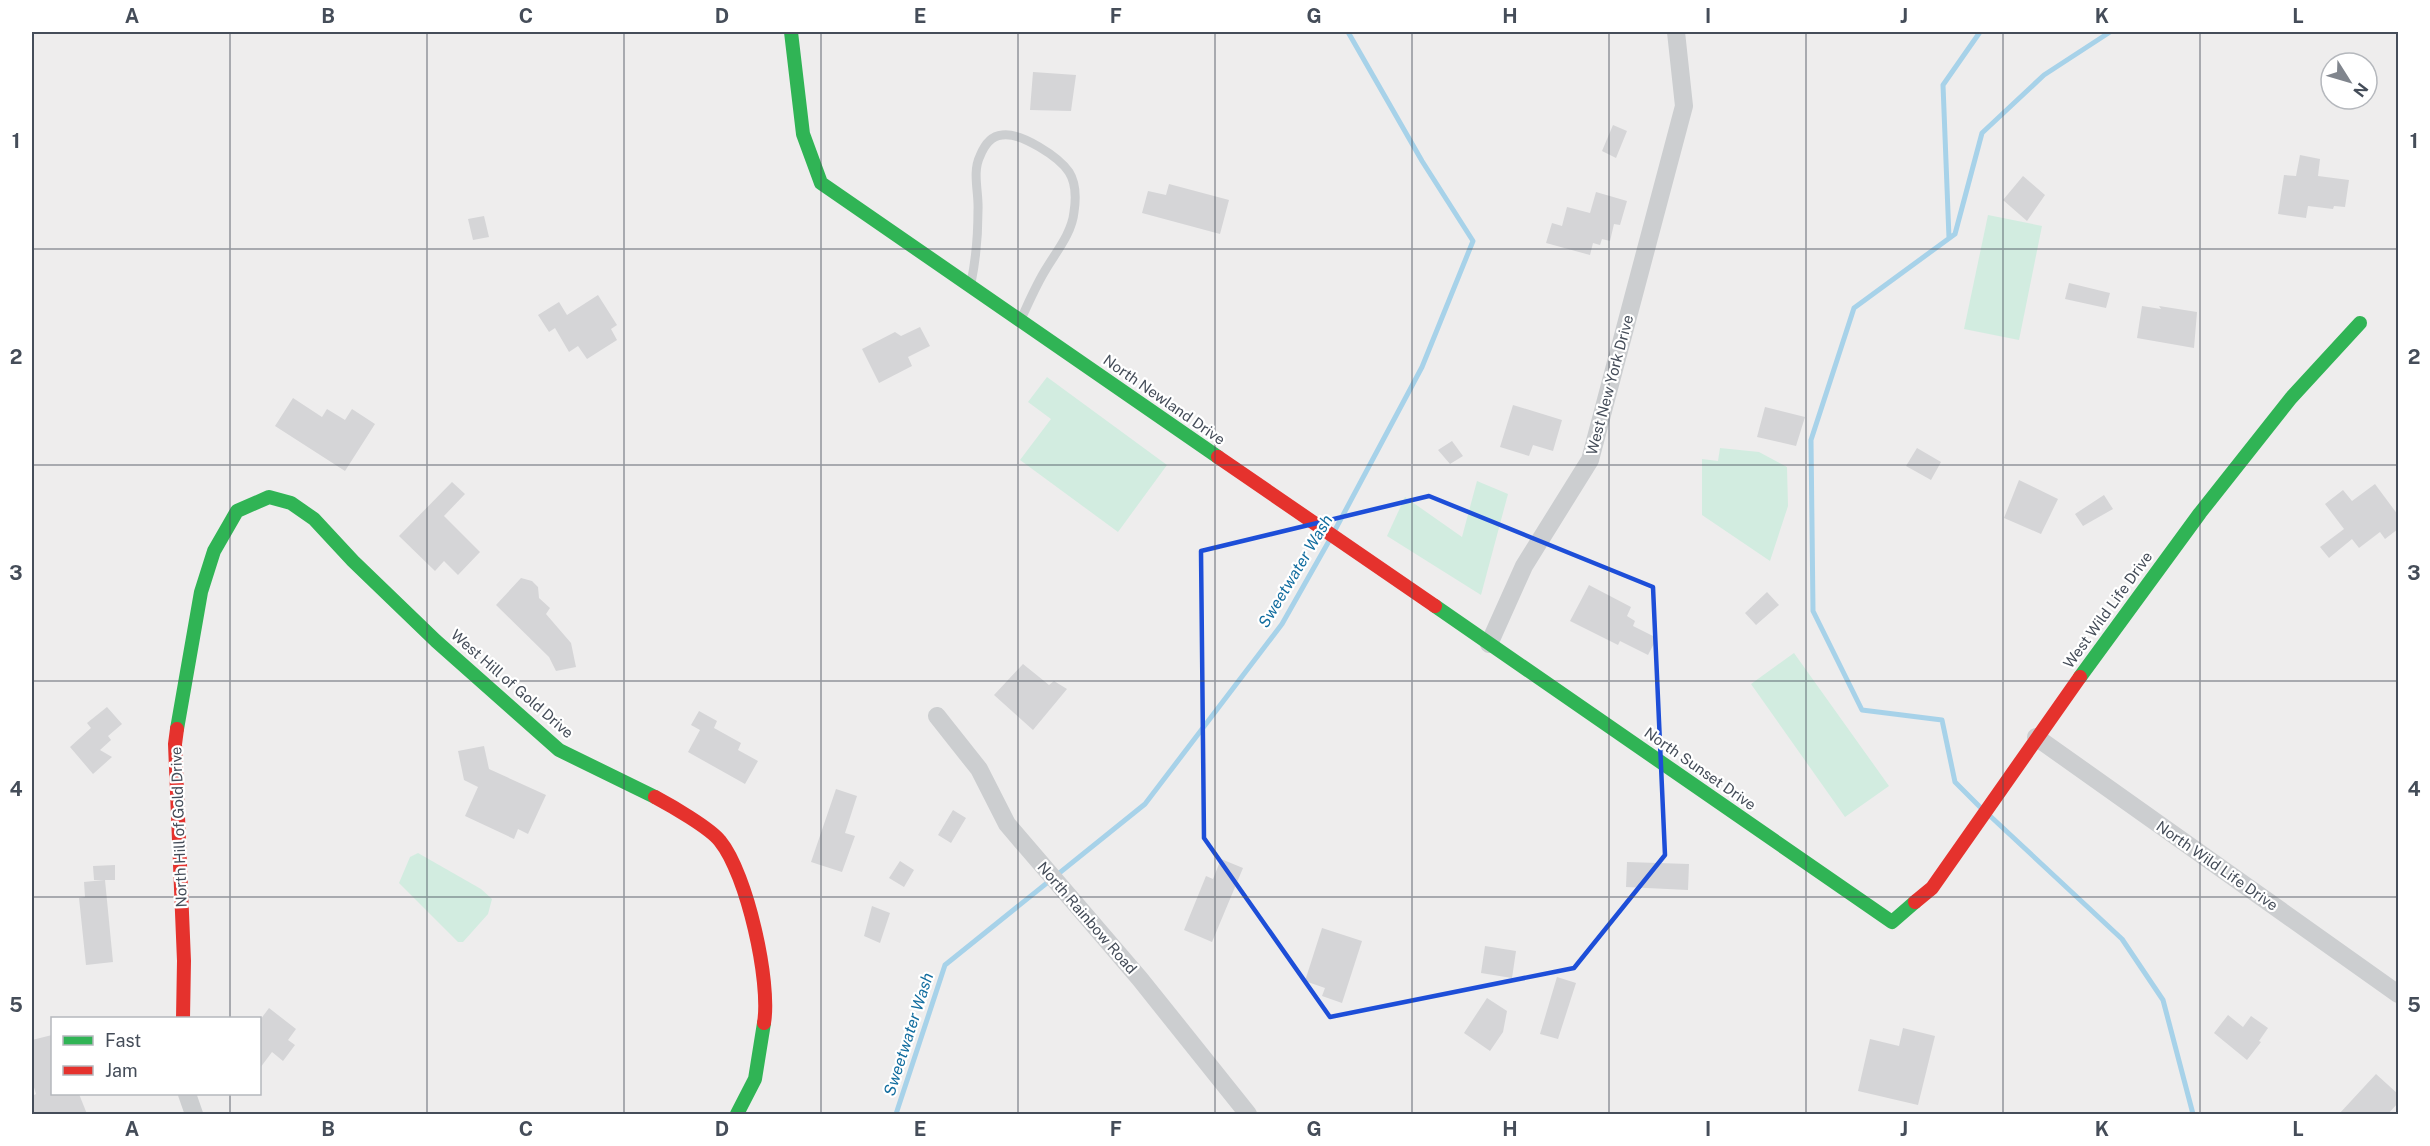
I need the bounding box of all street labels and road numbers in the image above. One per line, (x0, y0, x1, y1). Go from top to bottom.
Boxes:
street label: West New York Drive (1583, 313, 1636, 457)
street label: North Newland Drive (1100, 351, 1228, 448)
street label: West Wild Life Drive (2060, 548, 2156, 671)
street label: West Hill of Gold Drive (448, 626, 577, 741)
street label: North Sunset Drive (1641, 724, 1759, 813)
street label: North Hill of Gold Drive (167, 746, 190, 908)
street label: North Wild Life Drive (2153, 817, 2281, 914)
street label: North Rainbow Road (1034, 858, 1140, 977)

